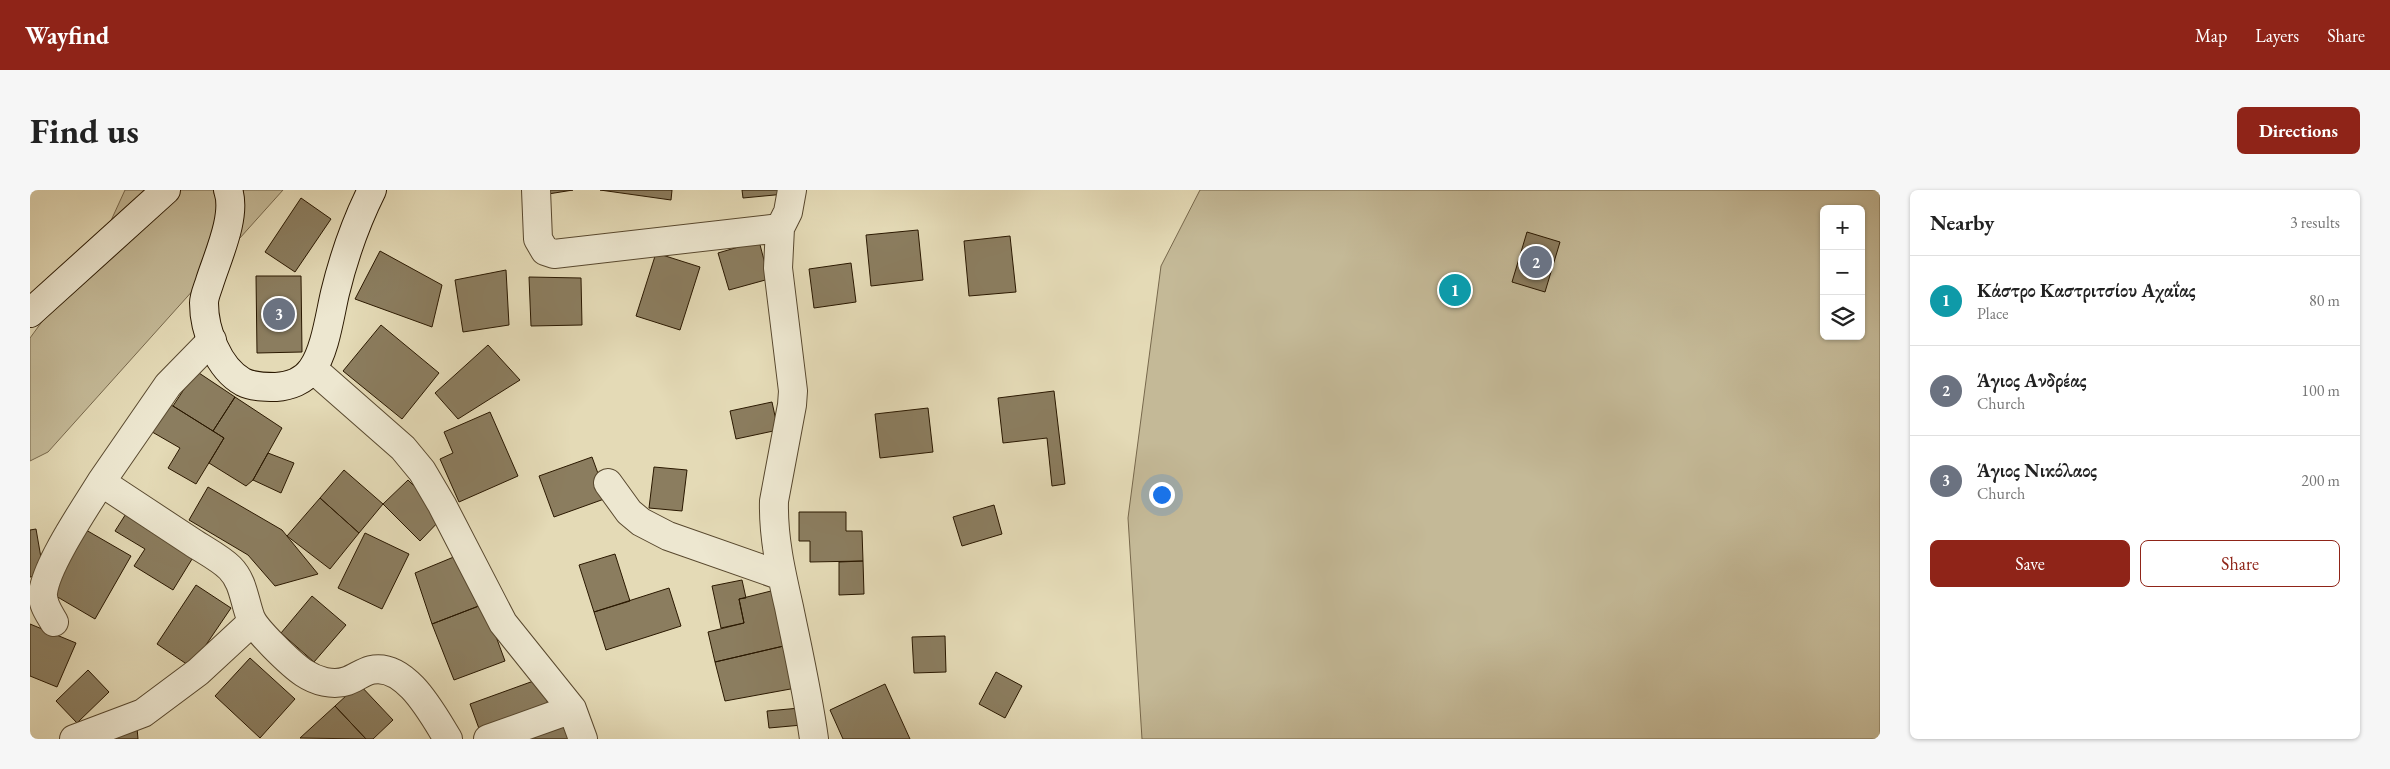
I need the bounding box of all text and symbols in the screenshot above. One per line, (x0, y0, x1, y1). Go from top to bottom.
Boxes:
text: Wayfind (25, 20, 109, 51)
text: Map (2195, 24, 2227, 47)
text: Layers (2255, 24, 2299, 47)
text: Share (2327, 24, 2365, 47)
button: Directions (2237, 107, 2360, 154)
text: Find us (30, 108, 139, 153)
map controls (1820, 205, 1865, 340)
button: + (1820, 205, 1865, 250)
text: Nearby (1930, 209, 1994, 236)
text: 3 results (2290, 212, 2340, 233)
pin: 2 (1520, 243, 1552, 281)
button: − (1820, 250, 1865, 295)
pin: 1 (1439, 271, 1471, 309)
text: Κάστρο Καστριτσίου Αχαΐας (1977, 278, 2196, 303)
text: 1 (1942, 290, 1950, 311)
text: 80 m (2309, 290, 2340, 311)
pin: 3 (263, 295, 295, 333)
button: layers (1820, 295, 1865, 340)
text: Place (1977, 303, 2009, 324)
text: Άγιος Ανδρέας (1977, 368, 2087, 393)
text: 2 (1942, 380, 1950, 401)
text: 100 m (2301, 380, 2340, 401)
text: Church (1977, 393, 2025, 414)
text: Άγιος Νικόλαος (1977, 458, 2097, 483)
text: 3 (1942, 470, 1950, 491)
text: 200 m (2301, 470, 2340, 491)
your location (1149, 482, 1175, 508)
text: Church (1977, 483, 2025, 504)
button: Save (1930, 540, 2130, 587)
button: Share (2140, 540, 2340, 587)

